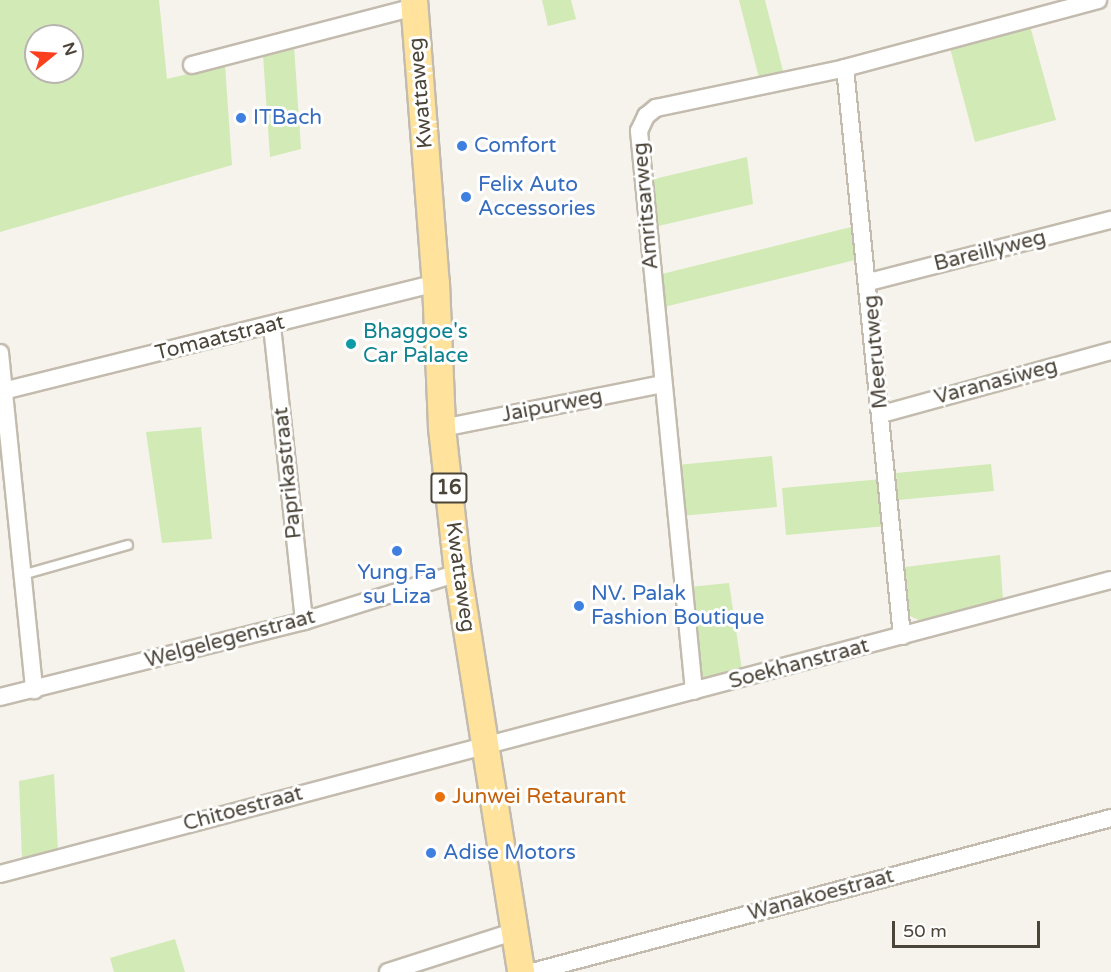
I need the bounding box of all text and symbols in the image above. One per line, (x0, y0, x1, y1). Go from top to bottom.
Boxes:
north arrow (24, 24, 84, 84)
street label: Kwattaweg (404, 36, 438, 150)
text: N (58, 40, 81, 58)
place label: ITBach (253, 105, 322, 131)
marker: ITBach (234, 111, 248, 125)
place label: Comfort (474, 133, 556, 159)
marker: Comfort (455, 139, 469, 153)
street label: Amritsarweg (628, 141, 664, 271)
place label: Felix Auto Accessories (478, 172, 596, 222)
marker: Felix Auto Accessories (459, 190, 473, 204)
street label: Bareillyweg (931, 225, 1049, 277)
street label: Meerutweg (858, 294, 894, 410)
street label: Tomaatstraat (153, 310, 287, 366)
place label: Bhaggoe's Car Palace (363, 319, 468, 369)
marker: Bhaggoe's Car Palace (344, 337, 358, 351)
street label: Varanasiweg (932, 353, 1060, 411)
street label: Jaipurweg (499, 384, 605, 428)
street label: Paprikastraat (269, 406, 307, 540)
road number: 16 (430, 471, 468, 505)
street label: Kwattaweg (440, 520, 480, 634)
marker: Yung Fa su Liza (390, 544, 404, 558)
place label: Yung Fa su Liza (357, 560, 437, 610)
place label: NV. Palak Fashion Boutique (591, 581, 764, 631)
marker: NV. Palak Fashion Boutique (572, 599, 586, 613)
street label: Welgelegenstraat (142, 604, 318, 674)
street label: Soekhanstraat (726, 633, 872, 695)
street label: Chitoestraat (181, 781, 305, 837)
place label: Junwei Retaurant (452, 784, 626, 810)
marker: Junwei Retaurant (433, 790, 447, 804)
place label: Adise Motors (443, 840, 576, 866)
marker: Adise Motors (424, 846, 438, 860)
street label: Wanakoestraat (745, 863, 897, 927)
scale bar (895, 909, 1044, 947)
text: 50 m (903, 920, 947, 942)

